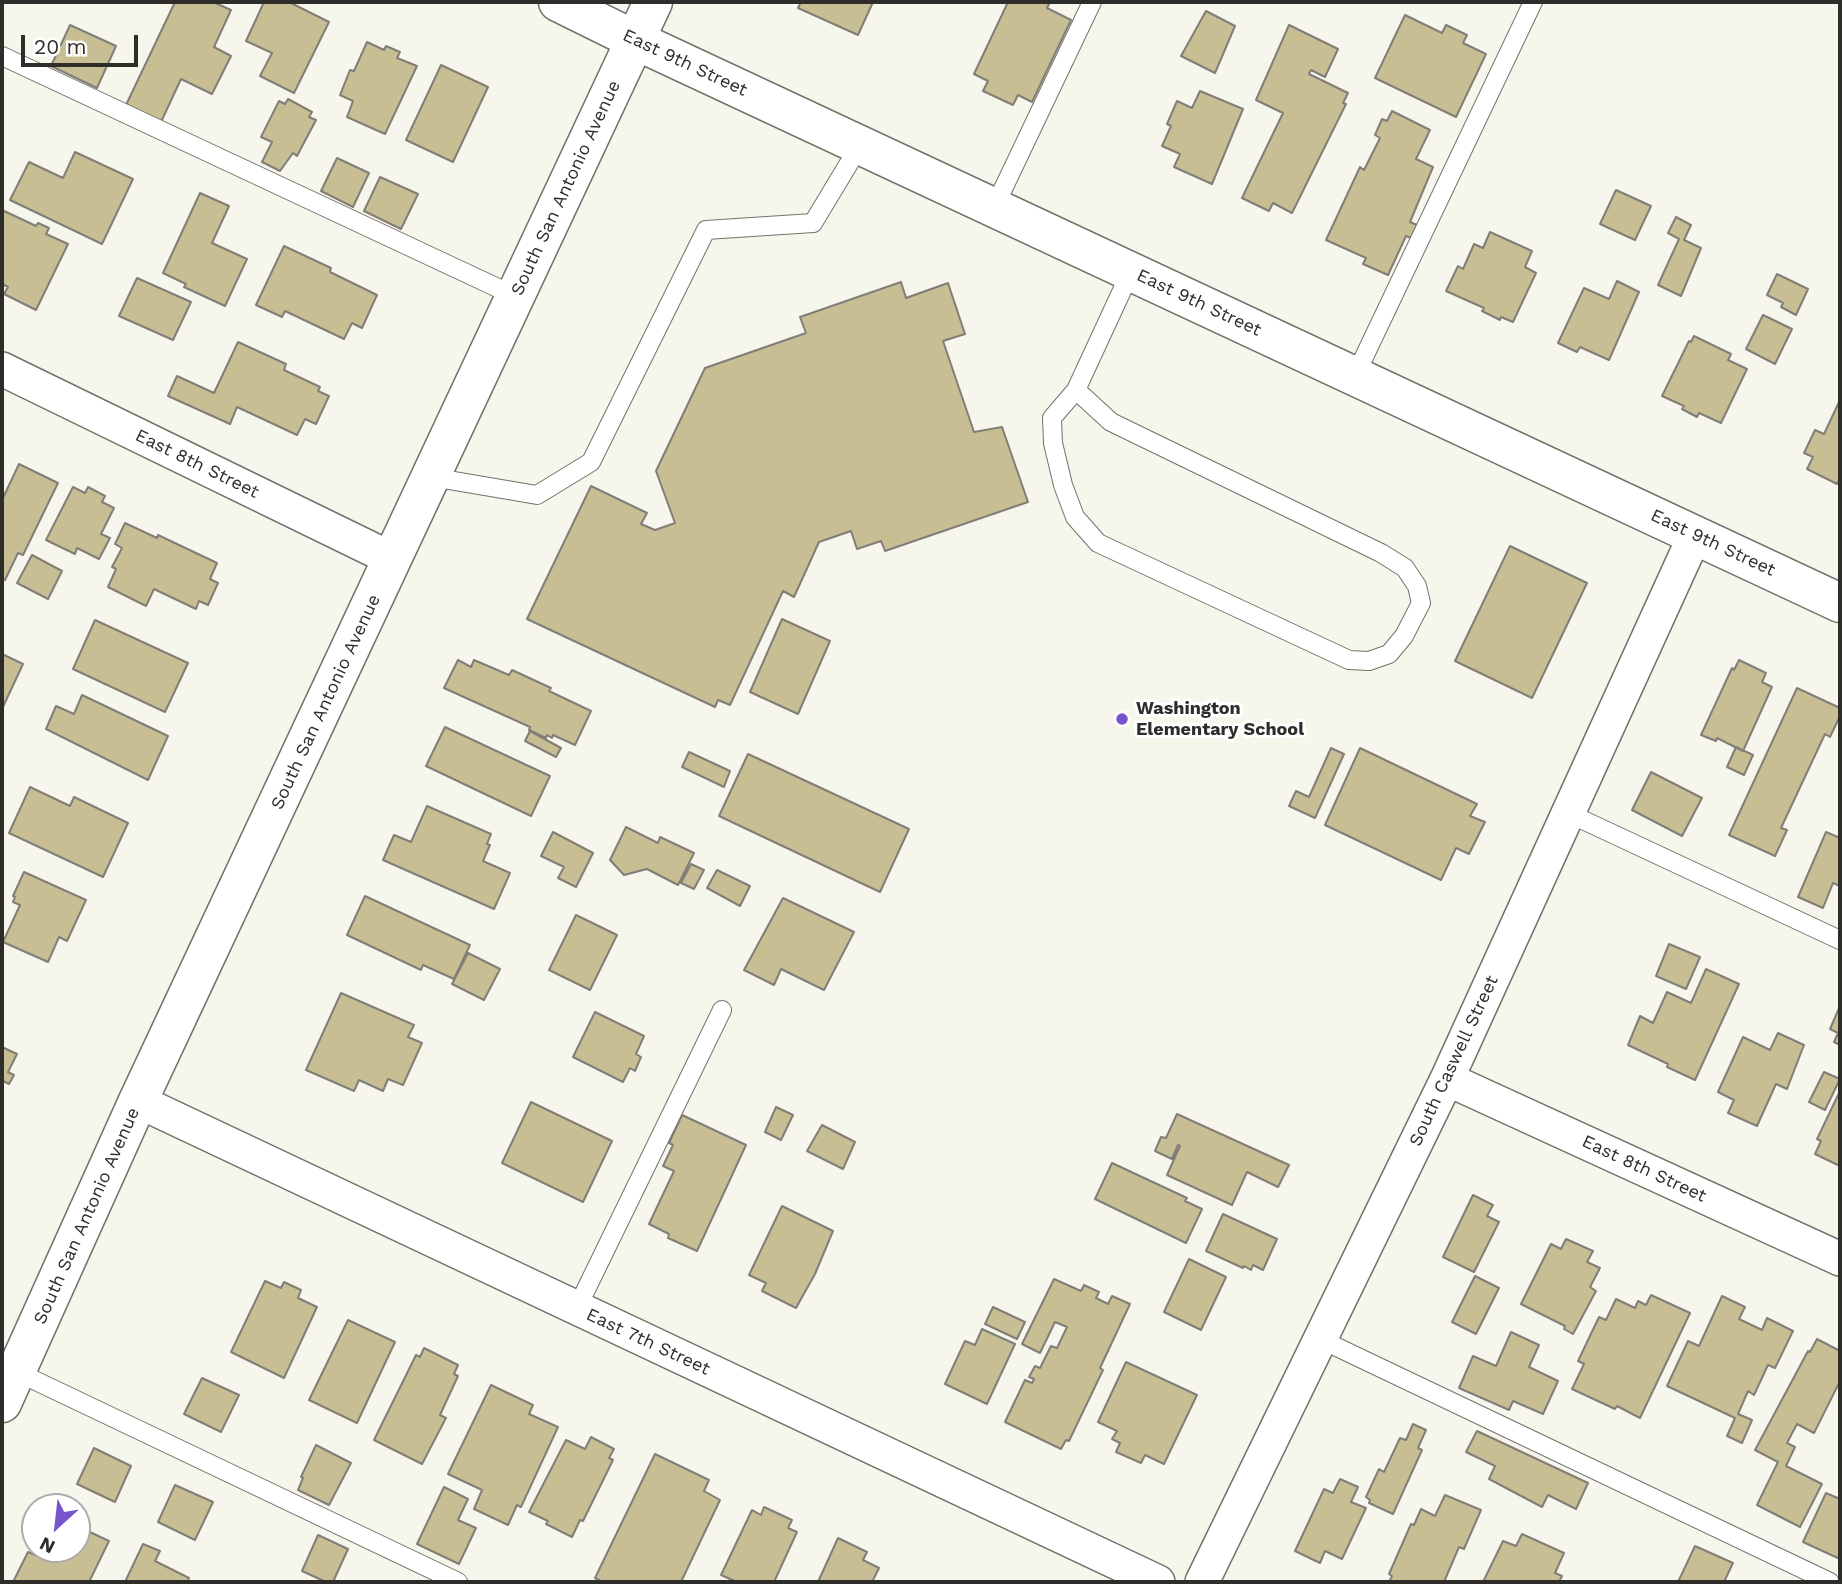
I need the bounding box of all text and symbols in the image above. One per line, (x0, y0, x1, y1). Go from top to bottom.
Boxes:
scale bar (24, 21, 142, 65)
street label: East 9th Street (619, 25, 751, 101)
text: 20 m (34, 34, 86, 59)
street label: South San Antonio Avenue (507, 77, 625, 299)
street label: East 9th Street (1133, 265, 1265, 341)
street label: East 8th Street (132, 425, 262, 503)
street label: East 9th Street (1647, 505, 1779, 581)
street label: South San Antonio Avenue (267, 591, 385, 813)
place label: Washington Elementary School (1136, 698, 1304, 740)
marker: Washington Elementary School (1114, 711, 1130, 727)
street label: South Caswell Street (1405, 972, 1503, 1150)
street label: South San Antonio Avenue (29, 1104, 145, 1328)
street label: East 8th Street (1578, 1131, 1710, 1207)
street label: East 7th Street (583, 1304, 713, 1380)
north arrow (21, 1493, 91, 1563)
text: N (36, 1532, 59, 1559)

